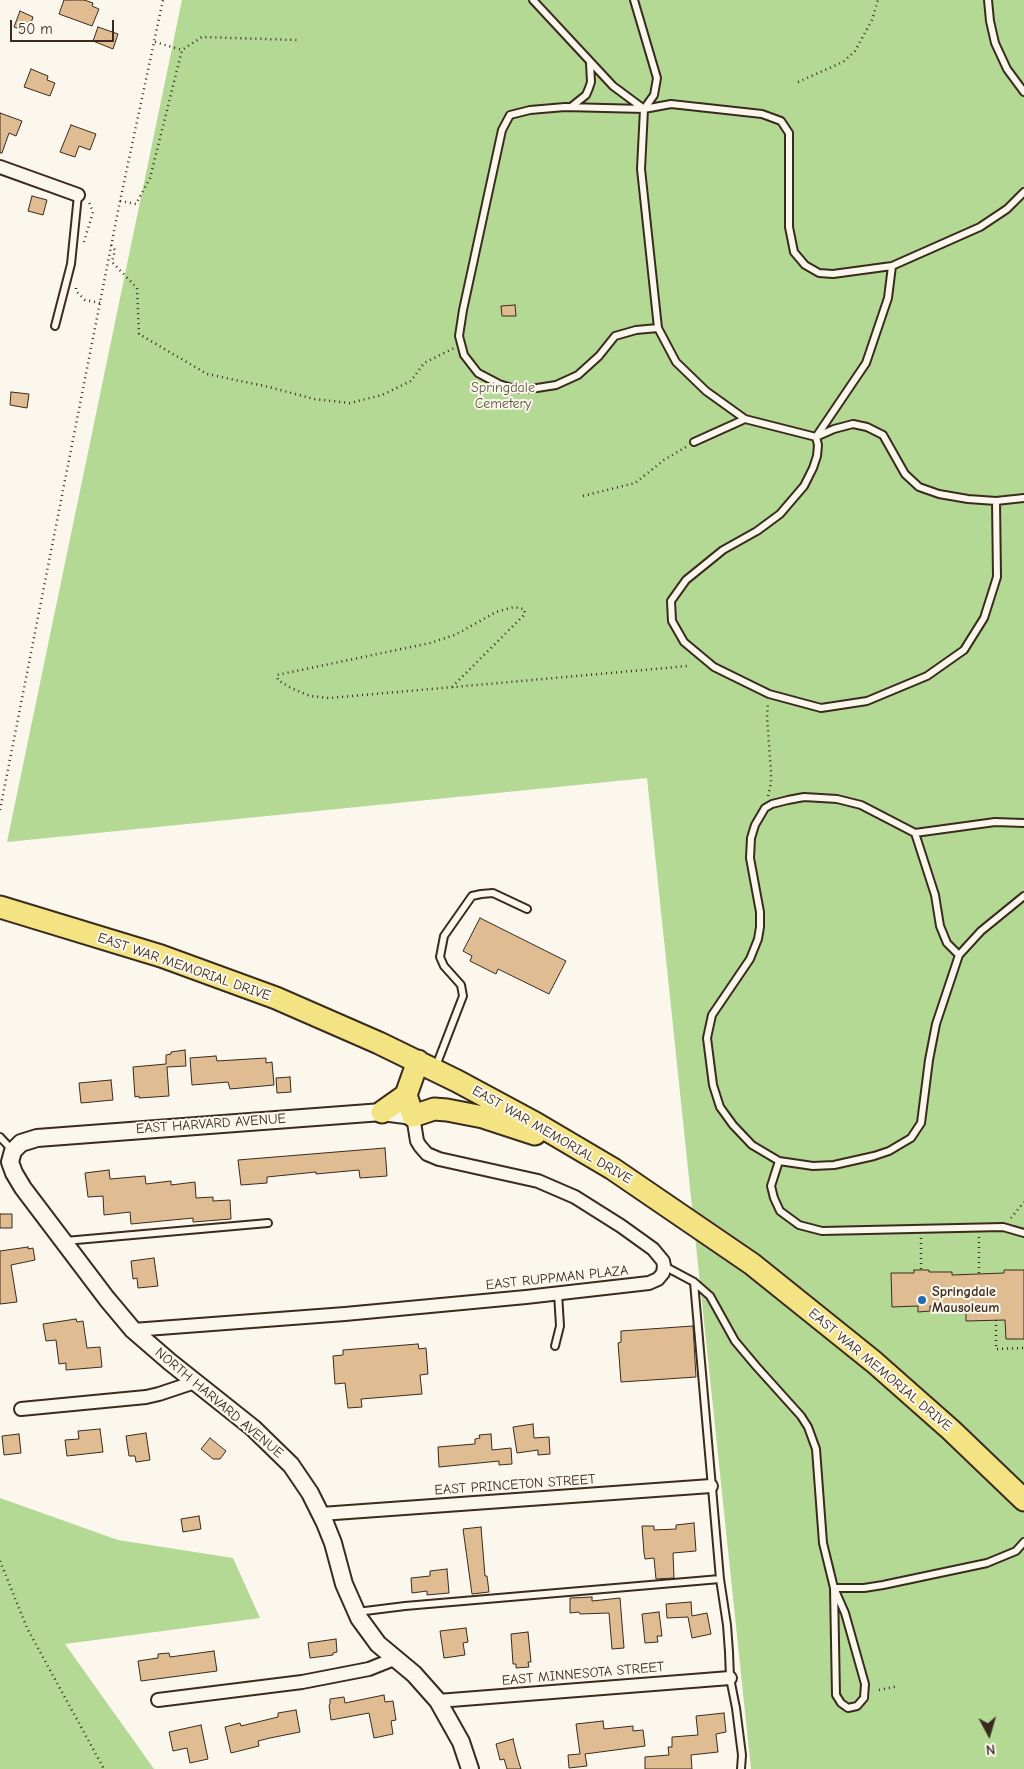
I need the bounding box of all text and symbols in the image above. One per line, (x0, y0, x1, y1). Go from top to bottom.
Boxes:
scale bar (12, 10, 116, 42)
text: 50 m (18, 20, 53, 38)
park label: Springdale Cemetery (471, 380, 535, 412)
street label: EAST WAR MEMORIAL DRIVE (95, 929, 273, 1005)
street label: EAST WAR MEMORIAL DRIVE (469, 1082, 635, 1188)
street label: EAST HARVARD AVENUE (135, 1110, 287, 1138)
street label: EAST RUPPMAN PLAZA (485, 1262, 629, 1294)
place label: Springdale Mausoleum (932, 1284, 999, 1316)
marker: Springdale Mausoleum (916, 1294, 928, 1306)
street label: EAST WAR MEMORIAL DRIVE (805, 1305, 955, 1435)
street label: NORTH HARVARD AVENUE (151, 1344, 287, 1462)
street label: EAST PRINCETON STREET (434, 1471, 596, 1499)
street label: EAST MINNESOTA STREET (501, 1659, 665, 1689)
north arrow (964, 1709, 1014, 1759)
text: N (985, 1740, 996, 1758)

